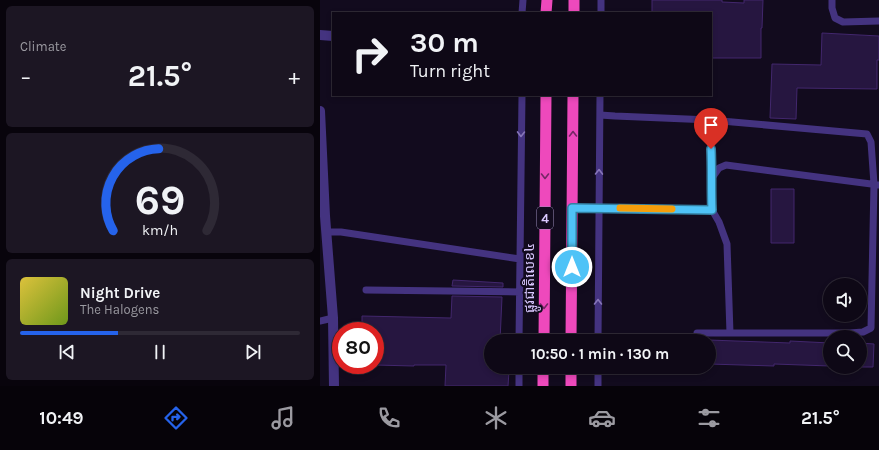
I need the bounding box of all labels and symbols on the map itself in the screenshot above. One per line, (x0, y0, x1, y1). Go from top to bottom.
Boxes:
pin (694, 108, 728, 149)
one-way arrow (517, 131, 525, 137)
one-way arrow (569, 131, 577, 137)
one-way arrow (595, 169, 603, 175)
one-way arrow (541, 173, 549, 179)
road number: 4 (537, 207, 553, 229)
street label: ផ្លូវជាតិលេខ៤ (521, 243, 541, 313)
position arrow (551, 246, 593, 288)
one-way arrow (594, 299, 602, 305)
one-way arrow (540, 303, 548, 309)
speed limit sign: 80 (332, 322, 384, 374)

